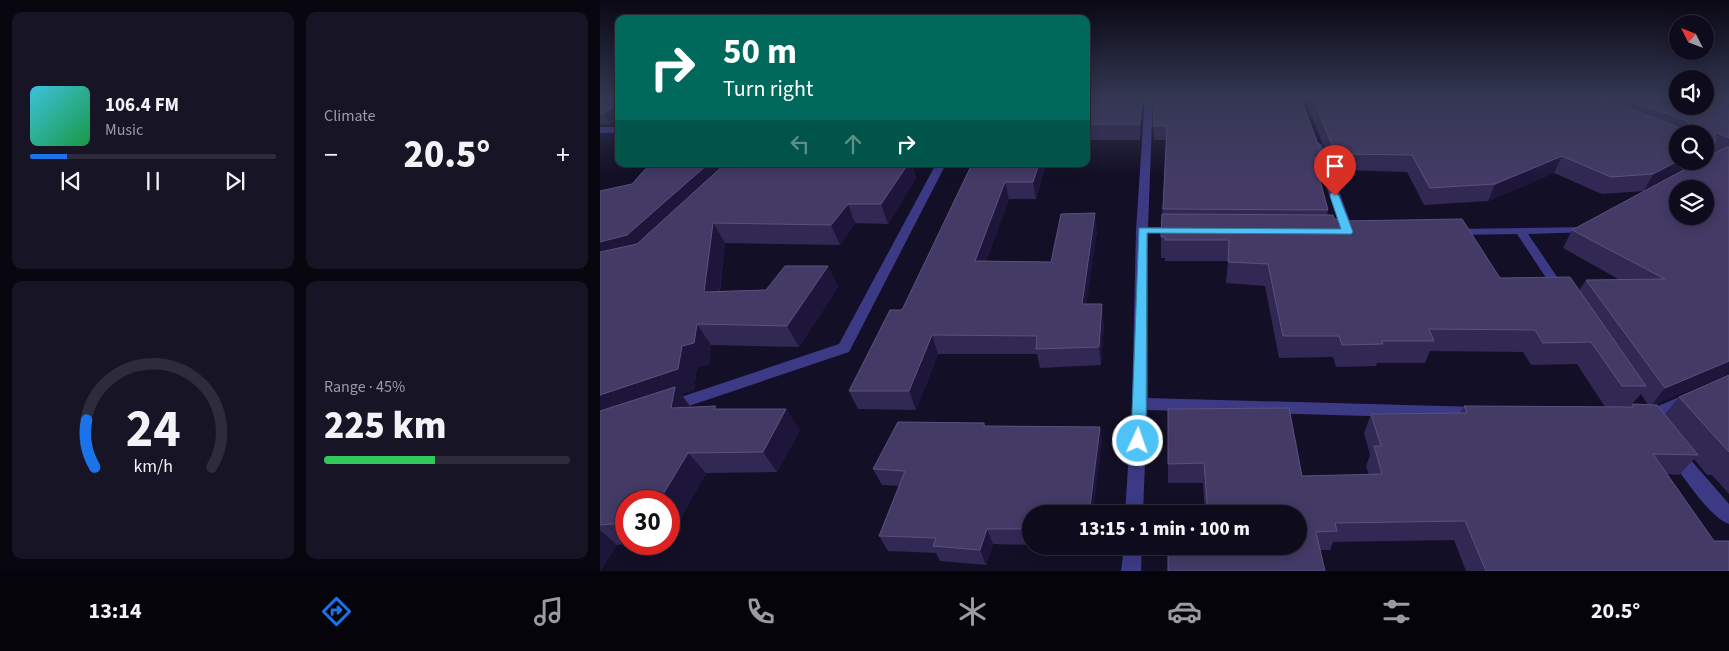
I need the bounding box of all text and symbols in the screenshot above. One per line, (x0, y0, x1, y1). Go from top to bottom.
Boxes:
north arrow (1669, 15, 1714, 60)
map controls (1669, 15, 1714, 225)
text: 50 m (723, 27, 797, 77)
icon: right (640, 35, 705, 100)
button: sound (1669, 70, 1714, 115)
text: Turn right (723, 73, 813, 105)
text: 106.4 FM (105, 92, 179, 119)
text: Climate (324, 105, 375, 127)
text: Music (105, 119, 143, 141)
button: search (1669, 125, 1714, 170)
text: 20.5° (404, 128, 490, 182)
icon: left (786, 130, 814, 158)
icon: ahead (839, 130, 867, 158)
icon: right (892, 130, 920, 158)
text: − (324, 135, 338, 175)
text: + (556, 135, 570, 175)
pin (1314, 145, 1356, 196)
icon: arrive (1321, 152, 1349, 180)
icon: previous (57, 167, 85, 195)
icon: pause (139, 167, 167, 195)
icon: next (221, 167, 249, 195)
button: layers (1669, 180, 1714, 225)
text: Range · 45% (324, 376, 405, 398)
text: 24 (126, 393, 180, 467)
text: 225 km (324, 399, 446, 453)
position arrow (1111, 414, 1163, 466)
text: km/h (133, 454, 173, 479)
speed limit sign: 30 (615, 490, 680, 555)
text: 13:15 · 1 min · 100 m (1079, 516, 1250, 543)
icon: directions (319, 594, 354, 629)
icon: music (531, 594, 566, 629)
icon: phone (743, 594, 778, 629)
icon: climate (955, 594, 990, 629)
icon: car (1167, 594, 1202, 629)
icon: filters (1379, 594, 1414, 629)
text: 13:14 (89, 595, 142, 627)
text: 20.5° (1591, 595, 1640, 627)

